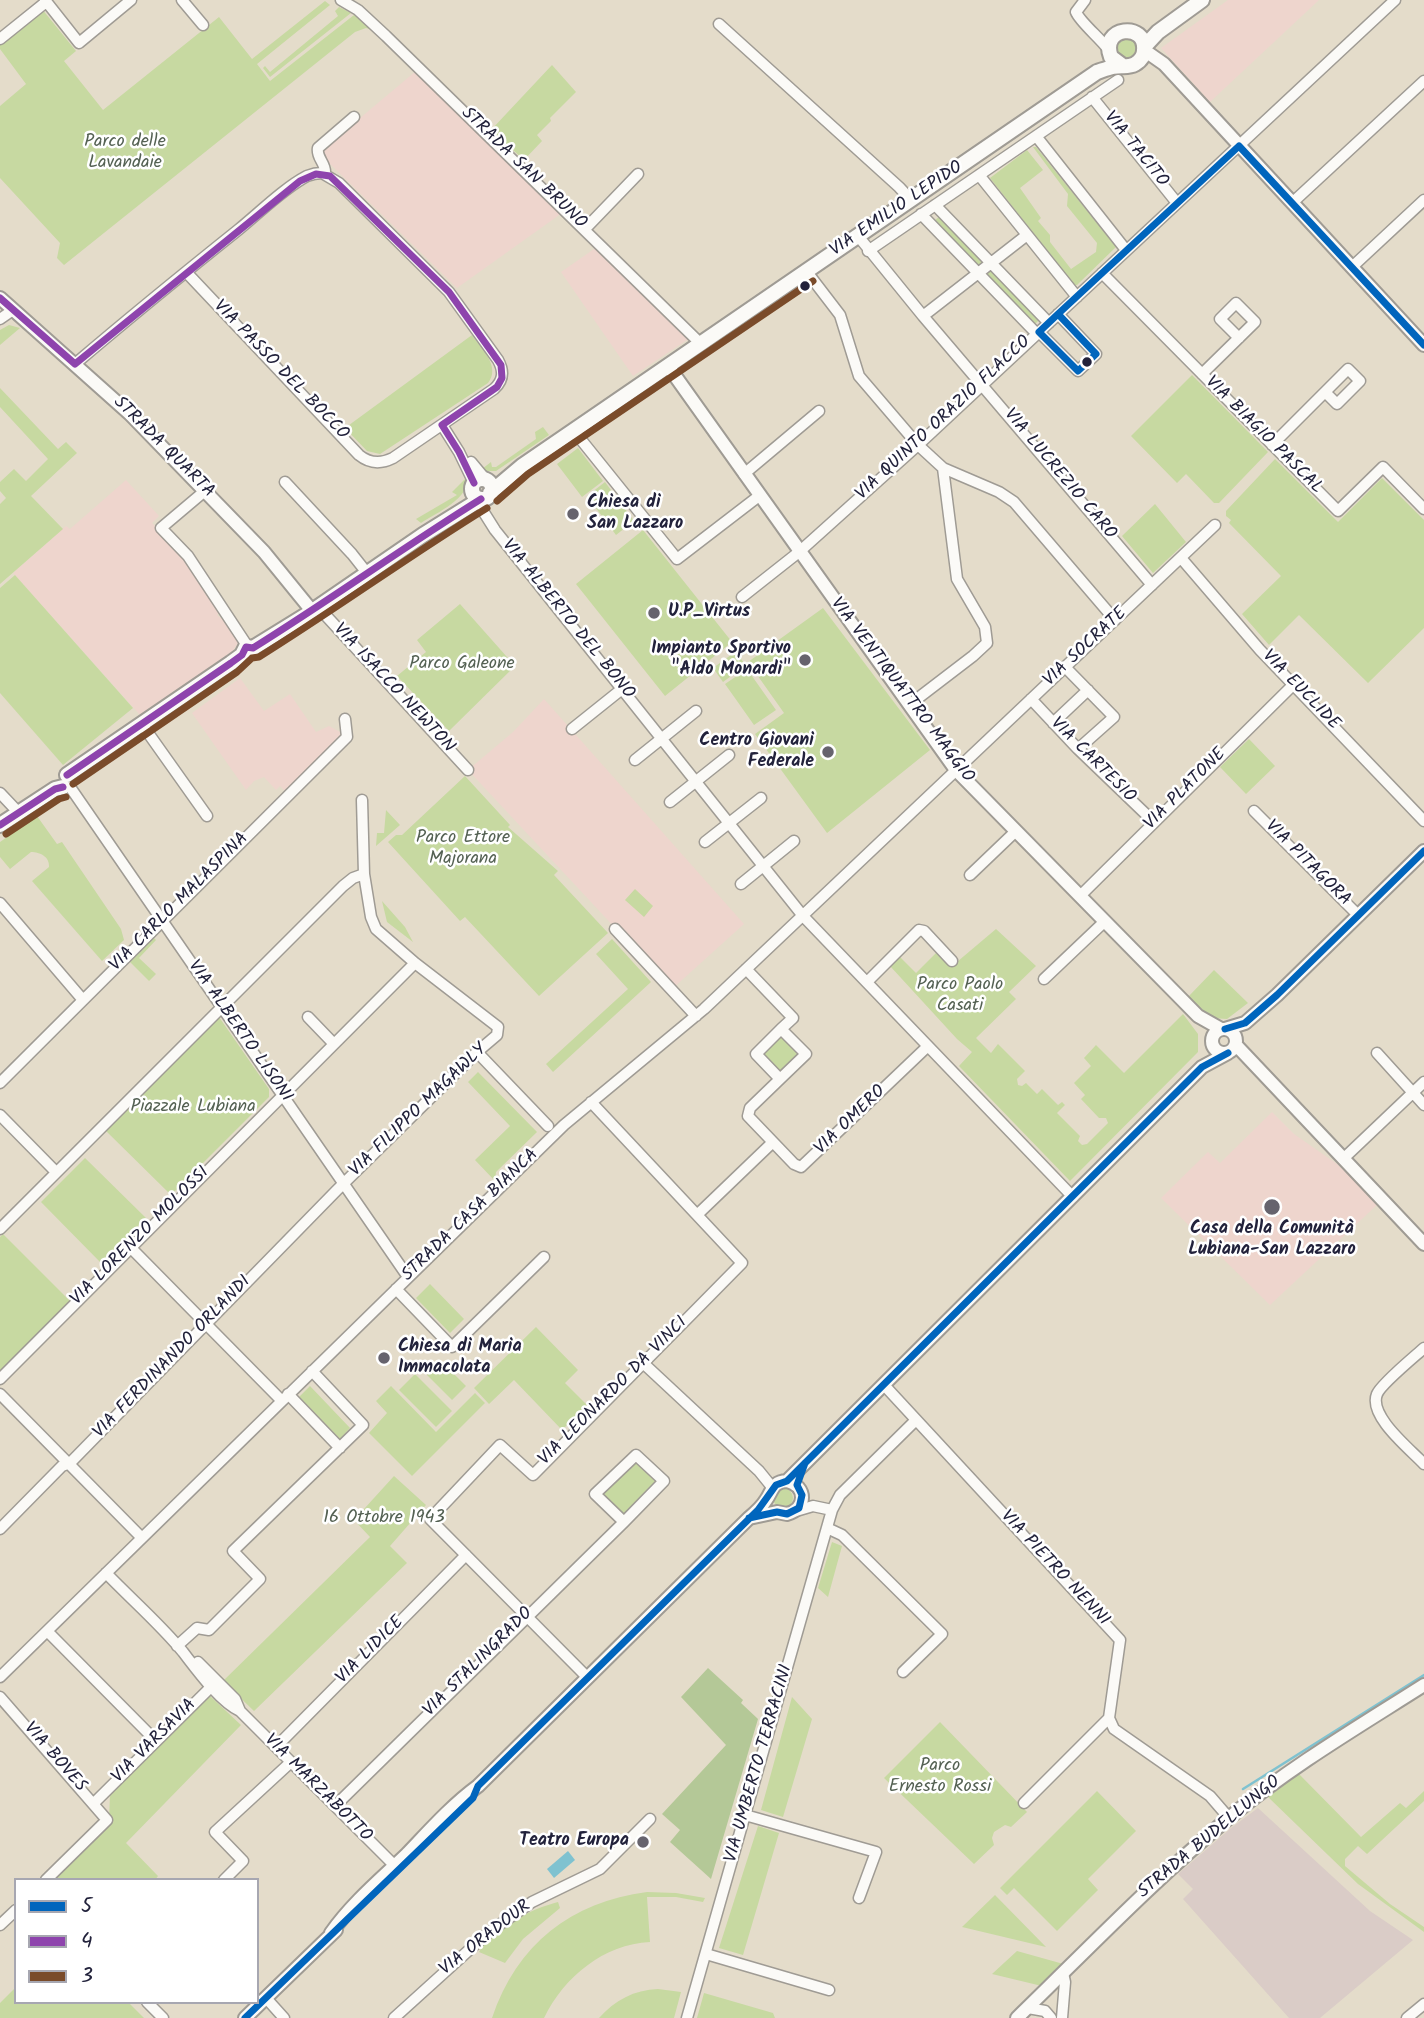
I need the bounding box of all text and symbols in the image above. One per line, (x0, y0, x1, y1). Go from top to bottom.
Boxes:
street label: STRADA SAN BRUNO (456, 103, 590, 235)
street label: VIA TACITO (1098, 108, 1172, 192)
park label: Parco delle Lavandaie (84, 132, 166, 174)
street label: VIA EMILIO LEPIDO (826, 158, 968, 262)
unlabelled marker (798, 279, 812, 293)
street label: VIA PASSO DEL BOCCO (208, 297, 352, 445)
street label: VIA QUINTO ORAZIO FLACCO (852, 332, 1036, 506)
unlabelled marker (1080, 355, 1094, 369)
street label: VIA BIAGIO PASCAL (1200, 373, 1326, 499)
street label: STRADA QUARTA (108, 393, 218, 503)
street label: VIA LUCREZIO CARO (998, 405, 1120, 545)
place label: Chiesa di San Lazzaro (587, 493, 683, 536)
marker: Chiesa di San Lazzaro (565, 506, 581, 522)
street label: VIA ALBERTO DEL BONO (496, 536, 638, 704)
street label: VIA VENTIQUATTRO MAGGIO (824, 594, 978, 788)
place label: U.P_Virtus (668, 602, 750, 624)
street label: VIA SOCRATE (1040, 604, 1132, 692)
marker: U.P_Virtus (646, 605, 662, 621)
street label: VIA ISACCO NEWTON (328, 620, 458, 758)
place label: Impianto Sportivo "Aldo Monardi" (651, 639, 791, 682)
street label: VIA EUCLIDE (1256, 646, 1344, 736)
marker: Impianto Sportivo "Aldo Monardi" (797, 652, 813, 668)
park label: Parco Galeone (409, 654, 515, 676)
street label: VIA CARTESIO (1045, 714, 1139, 808)
place label: Centro Giovani Federale (699, 731, 814, 774)
marker: Centro Giovani Federale (820, 744, 836, 760)
street label: VIA PLATONE (1140, 744, 1232, 836)
street label: VIA PITAGORA (1260, 817, 1354, 911)
park label: Parco Ettore Majorana (416, 828, 510, 870)
street label: VIA CARLO MALASPINA (106, 829, 254, 977)
street label: VIA ALBERTO LISONI (182, 957, 296, 1107)
park label: Parco Paolo Casati (917, 975, 1003, 1018)
street label: VIA FILIPPO MAGAWLY (346, 1040, 492, 1182)
street label: VIA OMERO (811, 1082, 891, 1160)
park label: Piazzale Lubiana (130, 1097, 256, 1119)
street label: STRADA CASA BIANCA (398, 1145, 544, 1287)
street label: VIA LORENZO MOLOSSI (67, 1163, 215, 1311)
marker: Casa della Comunità Lubiana-San Lazzaro (1262, 1197, 1282, 1217)
place label: Casa della Comunità Lubiana-San Lazzaro (1188, 1219, 1356, 1262)
street label: VIA FERDINANDO ORLANDI (90, 1272, 256, 1444)
street label: VIA LEONARDO DA VINCI (535, 1313, 693, 1471)
place label: Chiesa di Maria Immacolata (398, 1337, 522, 1380)
marker: Chiesa di Maria Immacolata (376, 1350, 392, 1366)
street label: VIA PIETRO NENNI (995, 1507, 1113, 1631)
park label: 16 Ottobre 1943 (323, 1508, 445, 1530)
street label: VIA STALINGRADO (420, 1604, 538, 1722)
street label: VIA LIDICE (333, 1613, 409, 1689)
street label: VIA UMBERTO TERRACINI (721, 1663, 799, 1865)
street label: VIA VARSAVIA (108, 1695, 202, 1789)
street label: VIA BOVES (18, 1719, 90, 1797)
street label: VIA MARZABOTTO (258, 1730, 376, 1848)
park label: Parco Ernesto Rossi (889, 1756, 991, 1798)
street label: STRADA BUDELLUNGO (1134, 1772, 1286, 1904)
place label: Teatro Europa (519, 1831, 629, 1853)
marker: Teatro Europa (635, 1834, 651, 1850)
legend (14, 1878, 259, 2004)
text: 5 (81, 1890, 92, 1923)
street label: VIA ORADOUR (436, 1897, 536, 1981)
text: 4 (81, 1925, 93, 1958)
text: 3 (81, 1960, 93, 1993)

